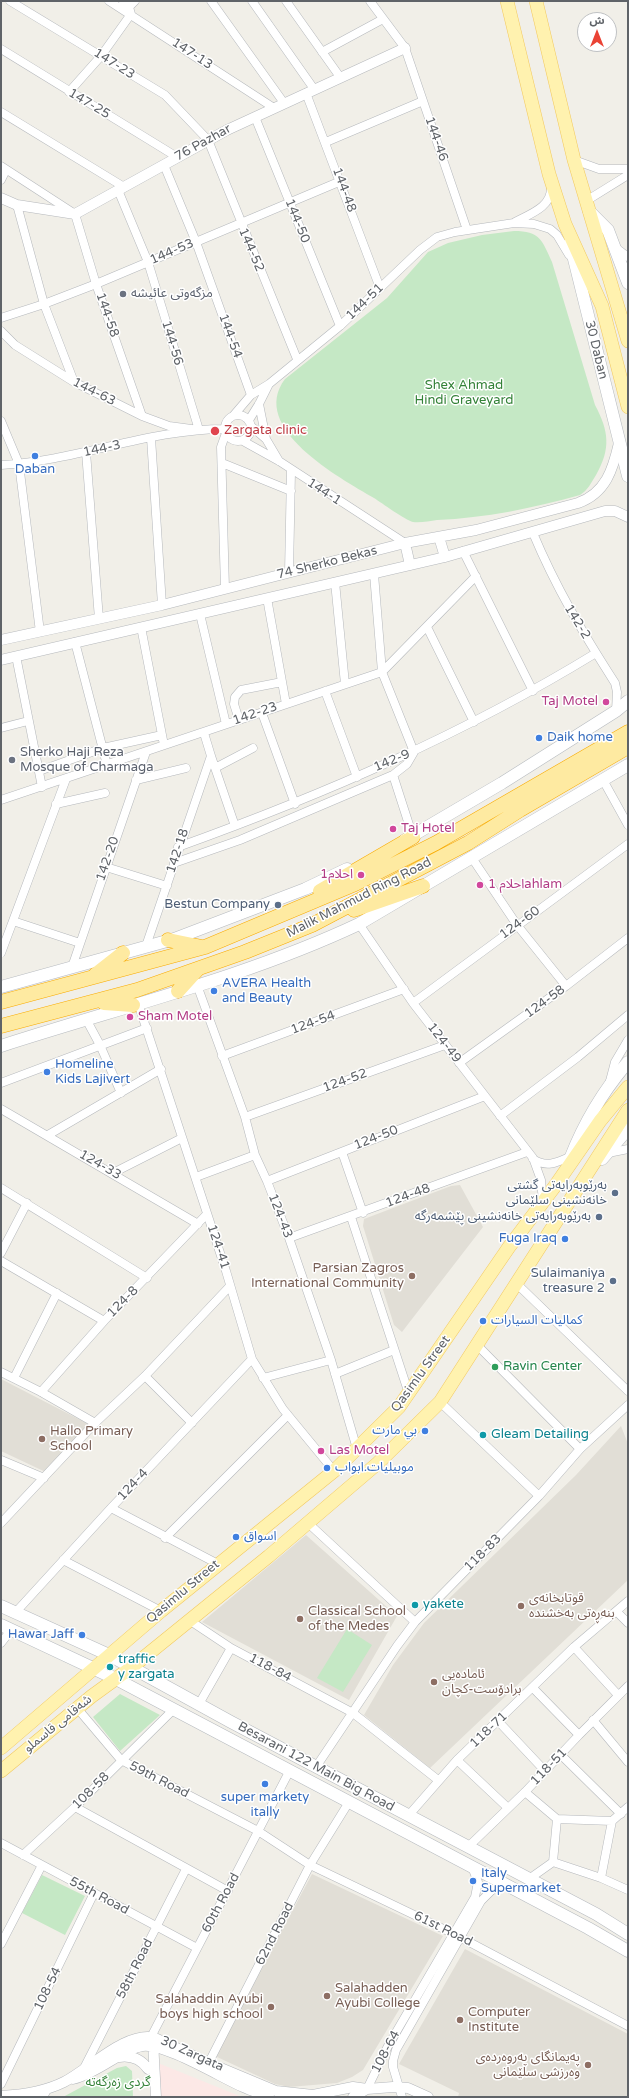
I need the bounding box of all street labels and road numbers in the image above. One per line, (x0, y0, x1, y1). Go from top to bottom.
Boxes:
street label: 147-13 (169, 35, 215, 73)
street label: 147-23 (90, 45, 138, 83)
street label: 147-25 (65, 86, 113, 122)
street label: 144-46 (421, 115, 451, 163)
street label: 76 Pazhar (172, 121, 234, 165)
street label: 144-48 (329, 166, 359, 214)
street label: 144-50 (281, 197, 313, 245)
street label: 144-52 (235, 226, 267, 274)
street label: 144-53 (148, 236, 196, 268)
street label: 144-51 (343, 280, 387, 324)
street label: 144-58 (92, 291, 122, 339)
street label: 144-54 (215, 312, 245, 360)
street label: 144-56 (158, 319, 186, 367)
street label: 30 Daban (581, 319, 611, 381)
street label: 144-63 (70, 375, 118, 409)
street label: 144-3 (82, 437, 122, 461)
street label: 144-1 (304, 475, 344, 509)
street label: 74 Sherko Bekas (275, 543, 379, 583)
street label: 142-2 (561, 602, 593, 642)
street label: 142-23 (231, 699, 279, 729)
street label: 142-9 (371, 746, 413, 776)
street label: 142-18 (163, 827, 193, 875)
street label: 142-20 (93, 835, 123, 883)
street label: Malik Mahmud Ring Road (284, 855, 434, 941)
street label: 124-60 (497, 903, 543, 943)
street label: 124-58 (522, 982, 568, 1022)
street label: 124-54 (289, 1008, 337, 1038)
street label: 124-49 (424, 1020, 464, 1066)
street label: 124-52 (321, 1066, 369, 1096)
street label: 124-50 (352, 1122, 400, 1154)
street label: 124-33 (76, 1147, 124, 1183)
street label: 124-48 (384, 1181, 432, 1211)
street label: 124-43 (264, 1192, 296, 1240)
street label: 124-41 (203, 1223, 233, 1271)
street label: 124-8 (104, 1283, 142, 1321)
street label: Qasimlu Street (388, 1333, 454, 1415)
street label: 124-4 (114, 1466, 152, 1504)
street label: 118-83 (461, 1531, 505, 1575)
street label: Qasimlu Street (143, 1557, 223, 1627)
street label: 118-84 (246, 1650, 294, 1686)
street label: شەقامی قاسملو (21, 1692, 95, 1756)
street label: 118-71 (467, 1709, 511, 1751)
street label: Besarani 122 Main Big Road (235, 1719, 397, 1815)
street label: 118-51 (527, 1745, 571, 1789)
street label: 59th Road (126, 1758, 192, 1802)
street label: 108-58 (69, 1769, 113, 1813)
street label: 60th Road (199, 1871, 243, 1935)
street label: 55th Road (67, 1874, 131, 1918)
street label: 62nd Road (253, 1900, 297, 1968)
street label: 61st Road (411, 1908, 475, 1950)
street label: 58th Road (113, 1936, 157, 2002)
street label: 108-54 (31, 1965, 65, 2013)
street label: 108-64 (368, 2028, 404, 2076)
street label: 30 Zargata (158, 2033, 226, 2075)

